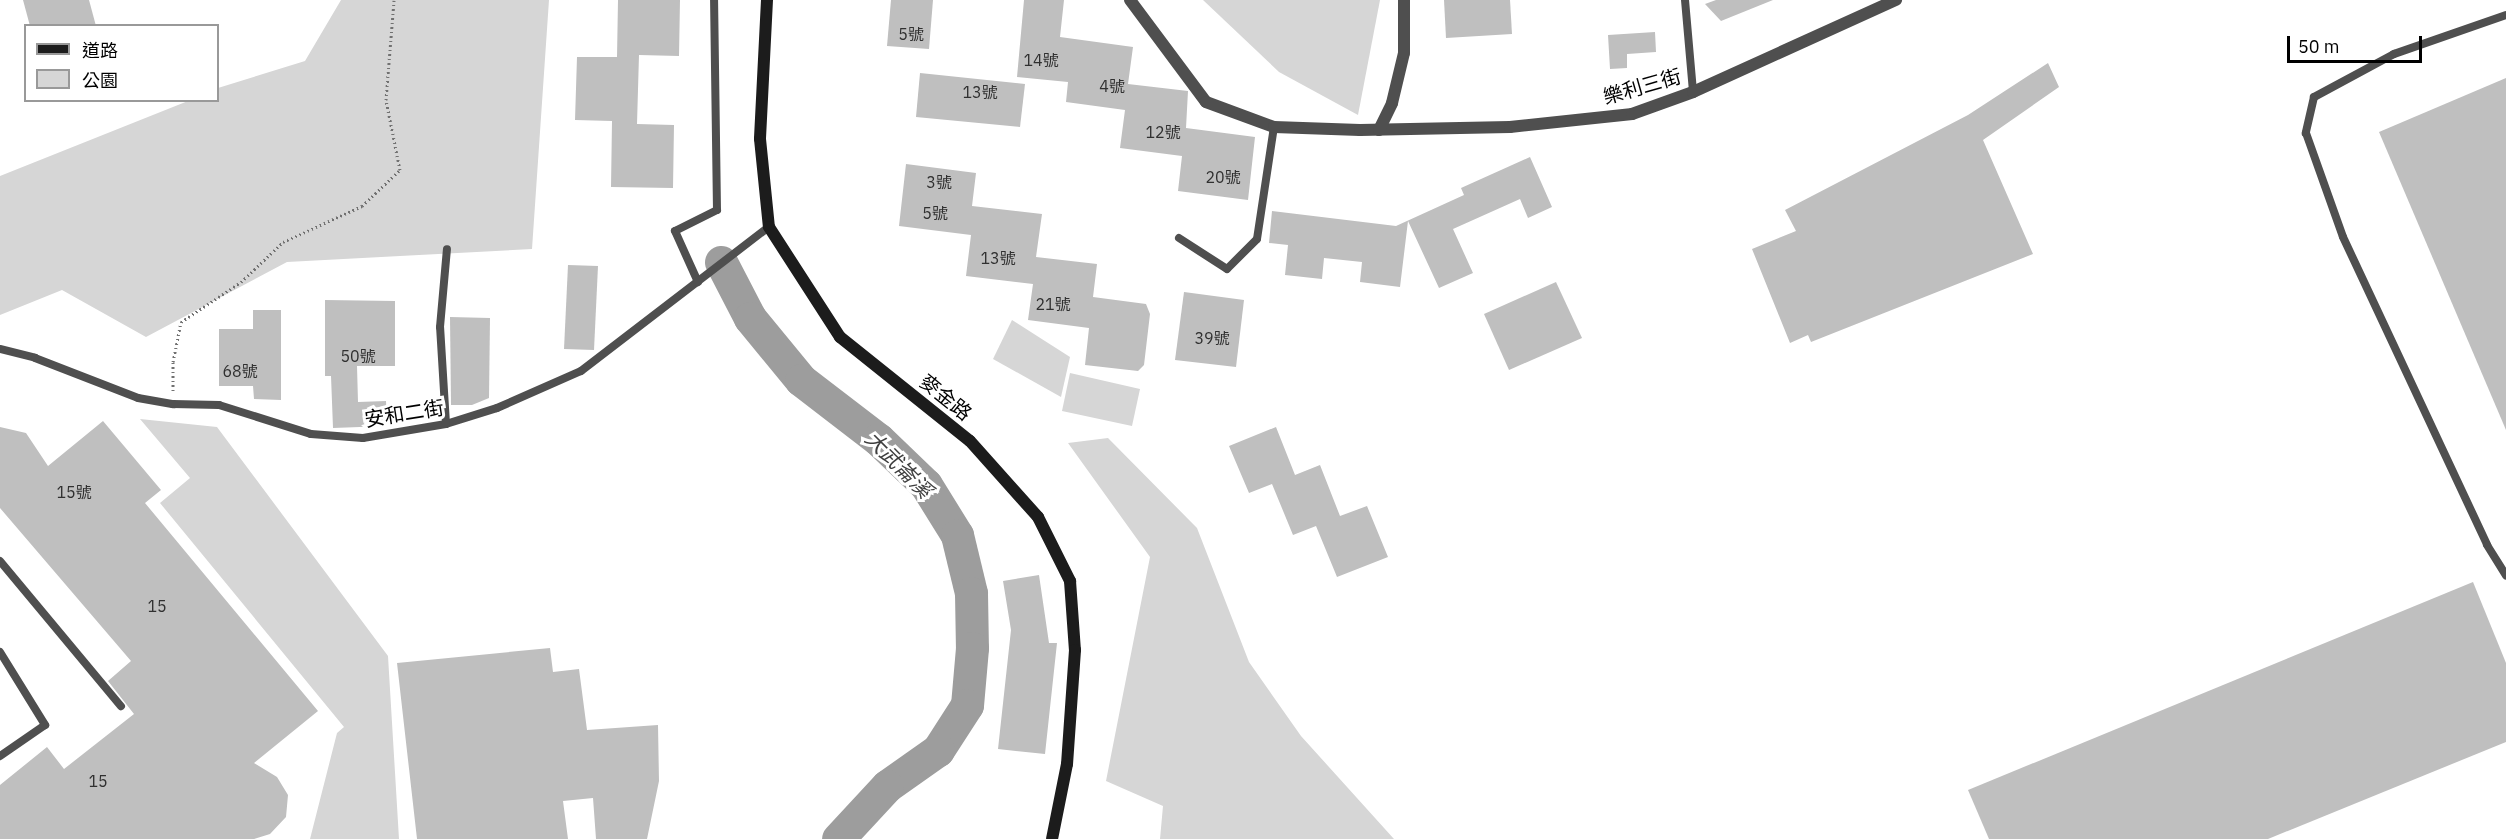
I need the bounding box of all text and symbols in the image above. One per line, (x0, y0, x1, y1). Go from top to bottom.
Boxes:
legend (24, 24, 219, 102)
house number: 5號 (898, 24, 924, 44)
scale bar (2290, 24, 2425, 62)
text: 50 m (2298, 35, 2340, 58)
text: 道路 (82, 39, 118, 62)
house number: 14號 (1023, 50, 1059, 70)
street label: 樂利三街 (1600, 63, 1684, 109)
text: 公園 (82, 69, 118, 92)
house number: 4號 (1099, 76, 1125, 96)
house number: 13號 (962, 82, 998, 102)
house number: 12號 (1145, 122, 1181, 142)
house number: 20號 (1205, 167, 1241, 187)
house number: 3號 (926, 172, 952, 192)
house number: 5號 (922, 203, 948, 223)
house number: 13號 (980, 248, 1016, 268)
house number: 21號 (1035, 294, 1071, 314)
house number: 39號 (1194, 328, 1230, 348)
house number: 50號 (340, 346, 376, 366)
house number: 68號 (222, 361, 258, 381)
street label: 麥金路 (915, 369, 977, 425)
street label: 安和二街 (363, 395, 445, 431)
water label: 大武崙溪 (860, 425, 938, 503)
house number: 15號 (56, 482, 92, 502)
house number: 15 (147, 596, 167, 616)
house number: 15 (88, 771, 108, 791)

